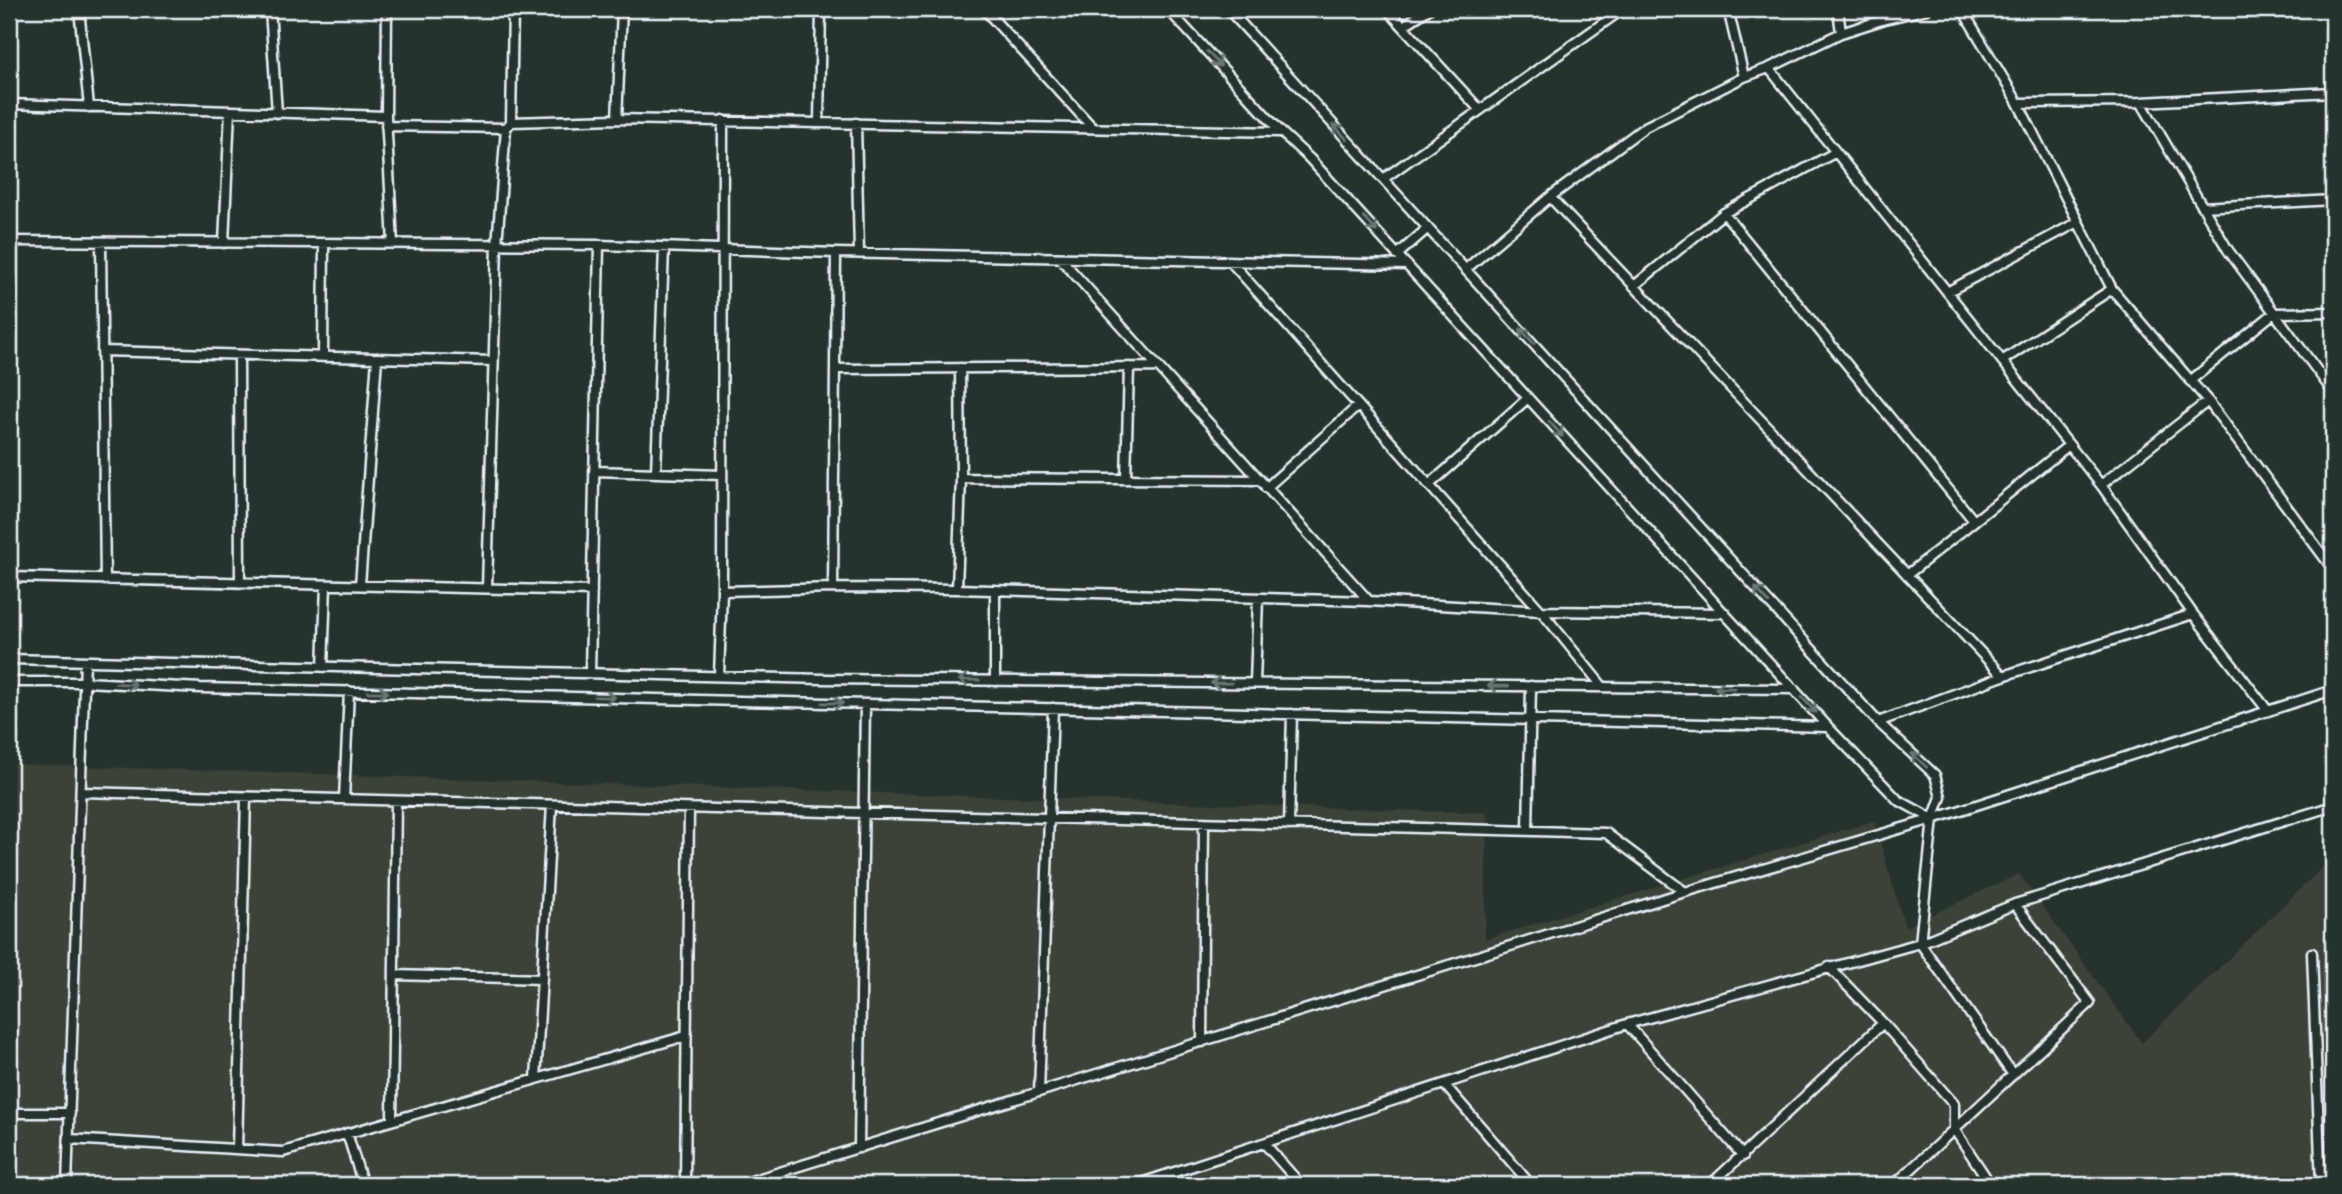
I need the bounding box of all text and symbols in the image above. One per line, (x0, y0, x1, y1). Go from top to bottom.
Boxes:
one-way arrow (1205, 50, 1222, 67)
one-way arrow (1332, 124, 1349, 141)
one-way arrow (1361, 215, 1378, 232)
one-way arrow (1518, 328, 1535, 345)
one-way arrow (1548, 420, 1564, 438)
one-way arrow (1754, 587, 1771, 604)
one-way arrow (958, 673, 981, 687)
one-way arrow (1210, 676, 1233, 690)
one-way arrow (114, 678, 137, 691)
one-way arrow (1487, 679, 1510, 693)
one-way arrow (1714, 681, 1737, 695)
one-way arrow (366, 685, 389, 699)
one-way arrow (593, 691, 616, 704)
one-way arrow (821, 696, 844, 710)
one-way arrow (1800, 696, 1817, 713)
one-way arrow (1911, 751, 1928, 768)

